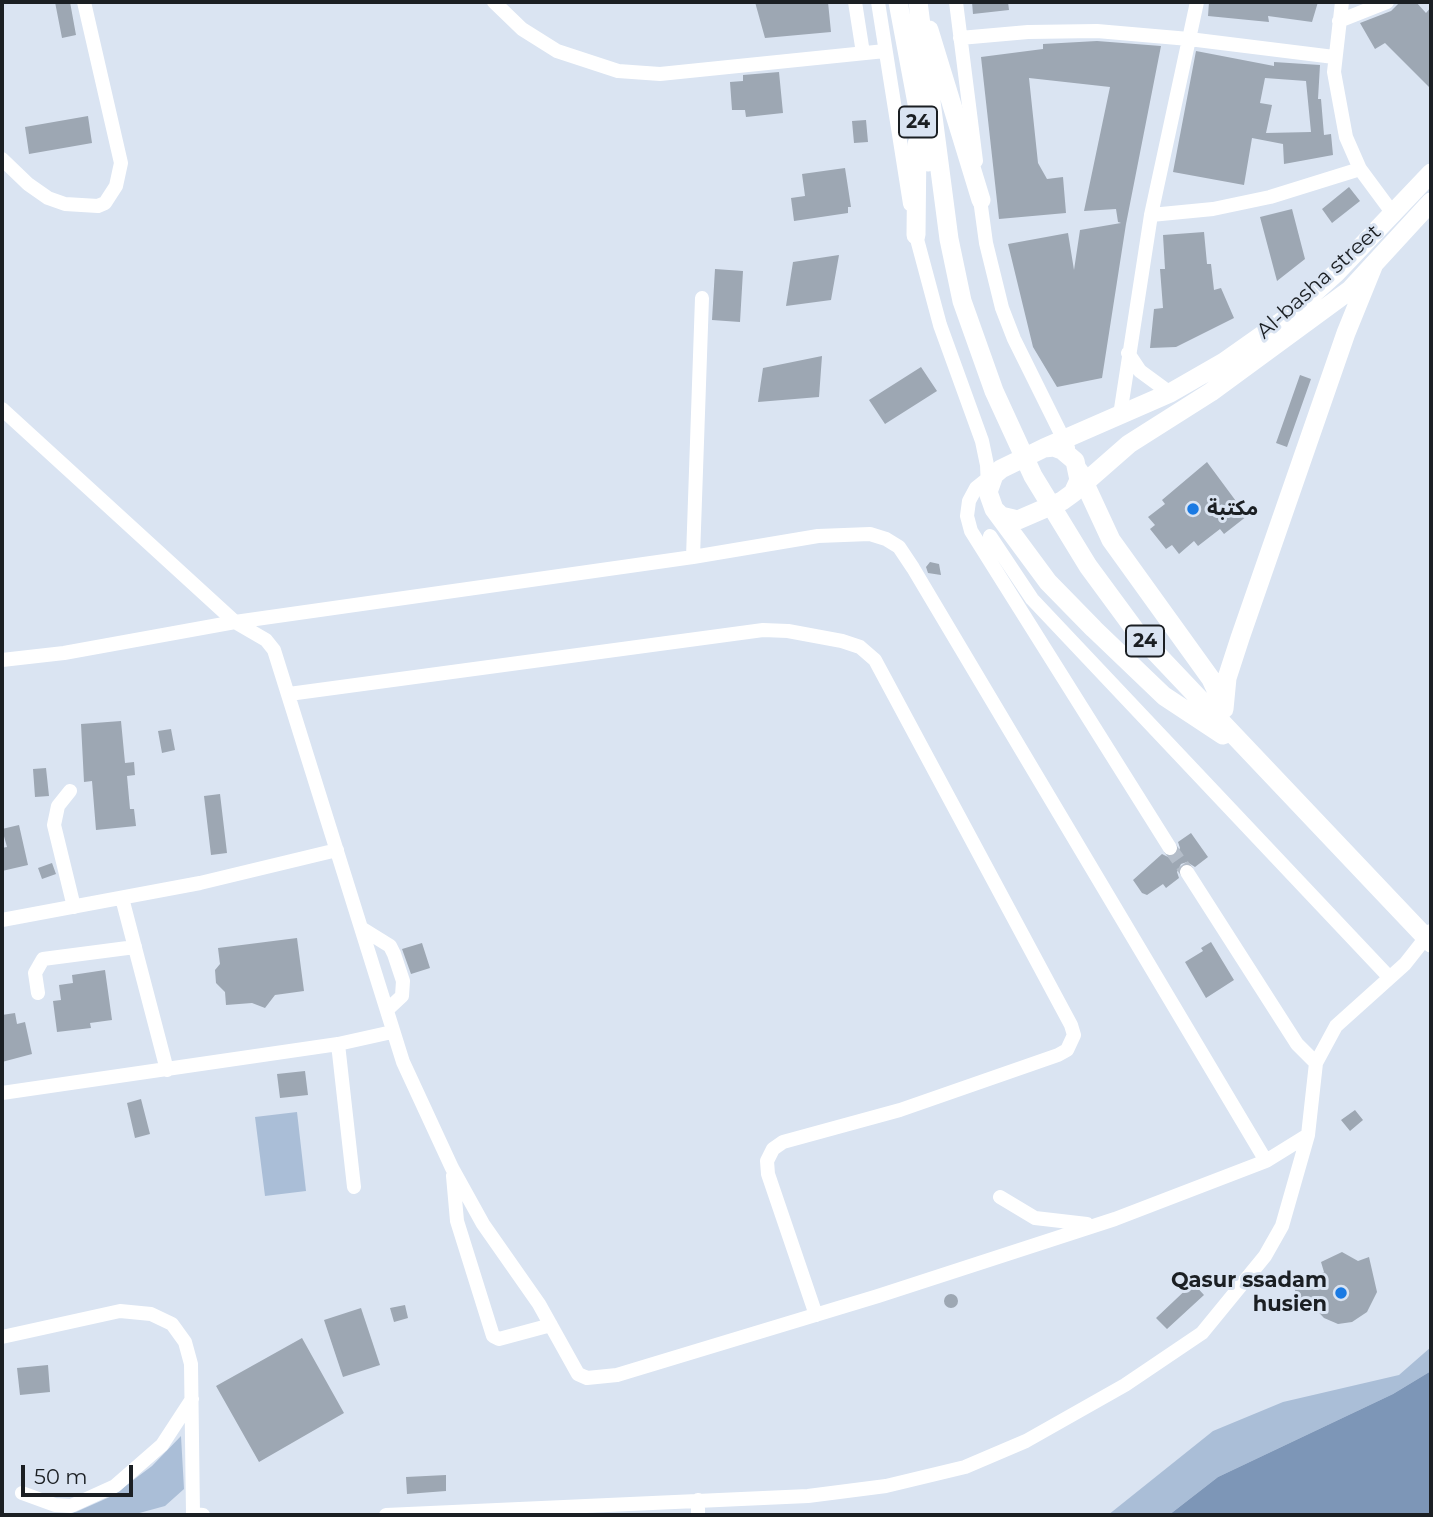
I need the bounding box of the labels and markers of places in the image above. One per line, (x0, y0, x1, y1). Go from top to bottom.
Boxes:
place label: مكتبة (1207, 496, 1258, 522)
marker: مكتبة (1185, 501, 1201, 517)
place label: Qasur ssadam husien (1171, 1268, 1327, 1318)
marker: Qasur ssadam husien (1333, 1285, 1349, 1301)

